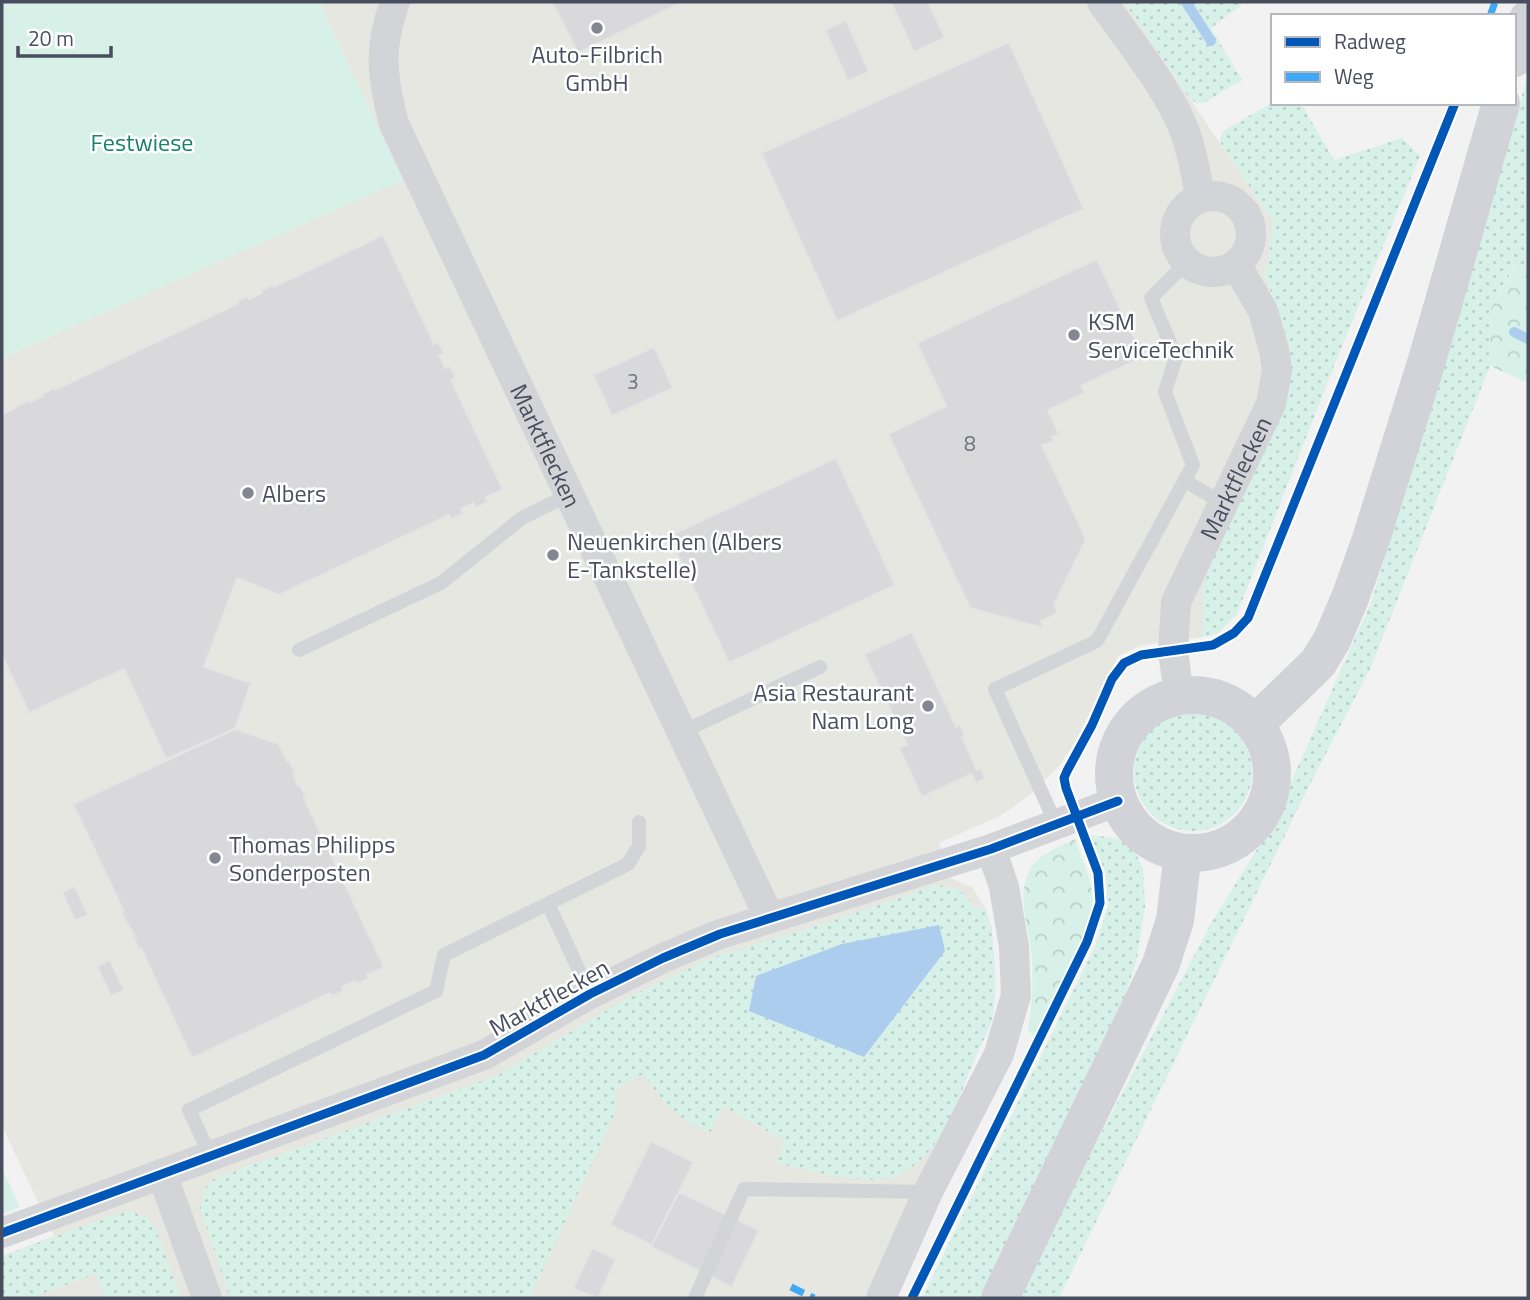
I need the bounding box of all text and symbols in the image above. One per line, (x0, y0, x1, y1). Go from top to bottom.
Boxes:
scale bar (18, 14, 110, 58)
legend (1271, 14, 1516, 105)
marker: Auto-Filbrich GmbH (589, 20, 605, 36)
text: 20 m (28, 22, 74, 54)
text: Radweg (1334, 25, 1406, 57)
place label: Auto-Filbrich GmbH (531, 36, 663, 100)
text: Weg (1334, 60, 1374, 92)
park label: Festwiese (91, 124, 193, 160)
place label: KSM ServiceTechnik (1088, 303, 1235, 367)
marker: KSM ServiceTechnik (1066, 327, 1082, 343)
house number: 3 (627, 365, 639, 397)
street label: Marktflecken (501, 378, 591, 513)
street label: Marktflecken (1191, 410, 1280, 546)
house number: 8 (964, 427, 976, 459)
place label: Albers (262, 475, 326, 511)
marker: Albers (240, 485, 256, 501)
place label: Neuenkirchen (Albers E-Tankstelle) (567, 523, 782, 587)
marker: Neuenkirchen (Albers E-Tankstelle) (545, 547, 561, 563)
place label: Asia Restaurant Nam Long (753, 674, 915, 738)
marker: Asia Restaurant Nam Long (920, 698, 936, 714)
place label: Thomas Philipps Sonderposten (229, 826, 395, 890)
marker: Thomas Philipps Sonderposten (207, 850, 223, 866)
street label: Marktflecken (482, 949, 616, 1045)

